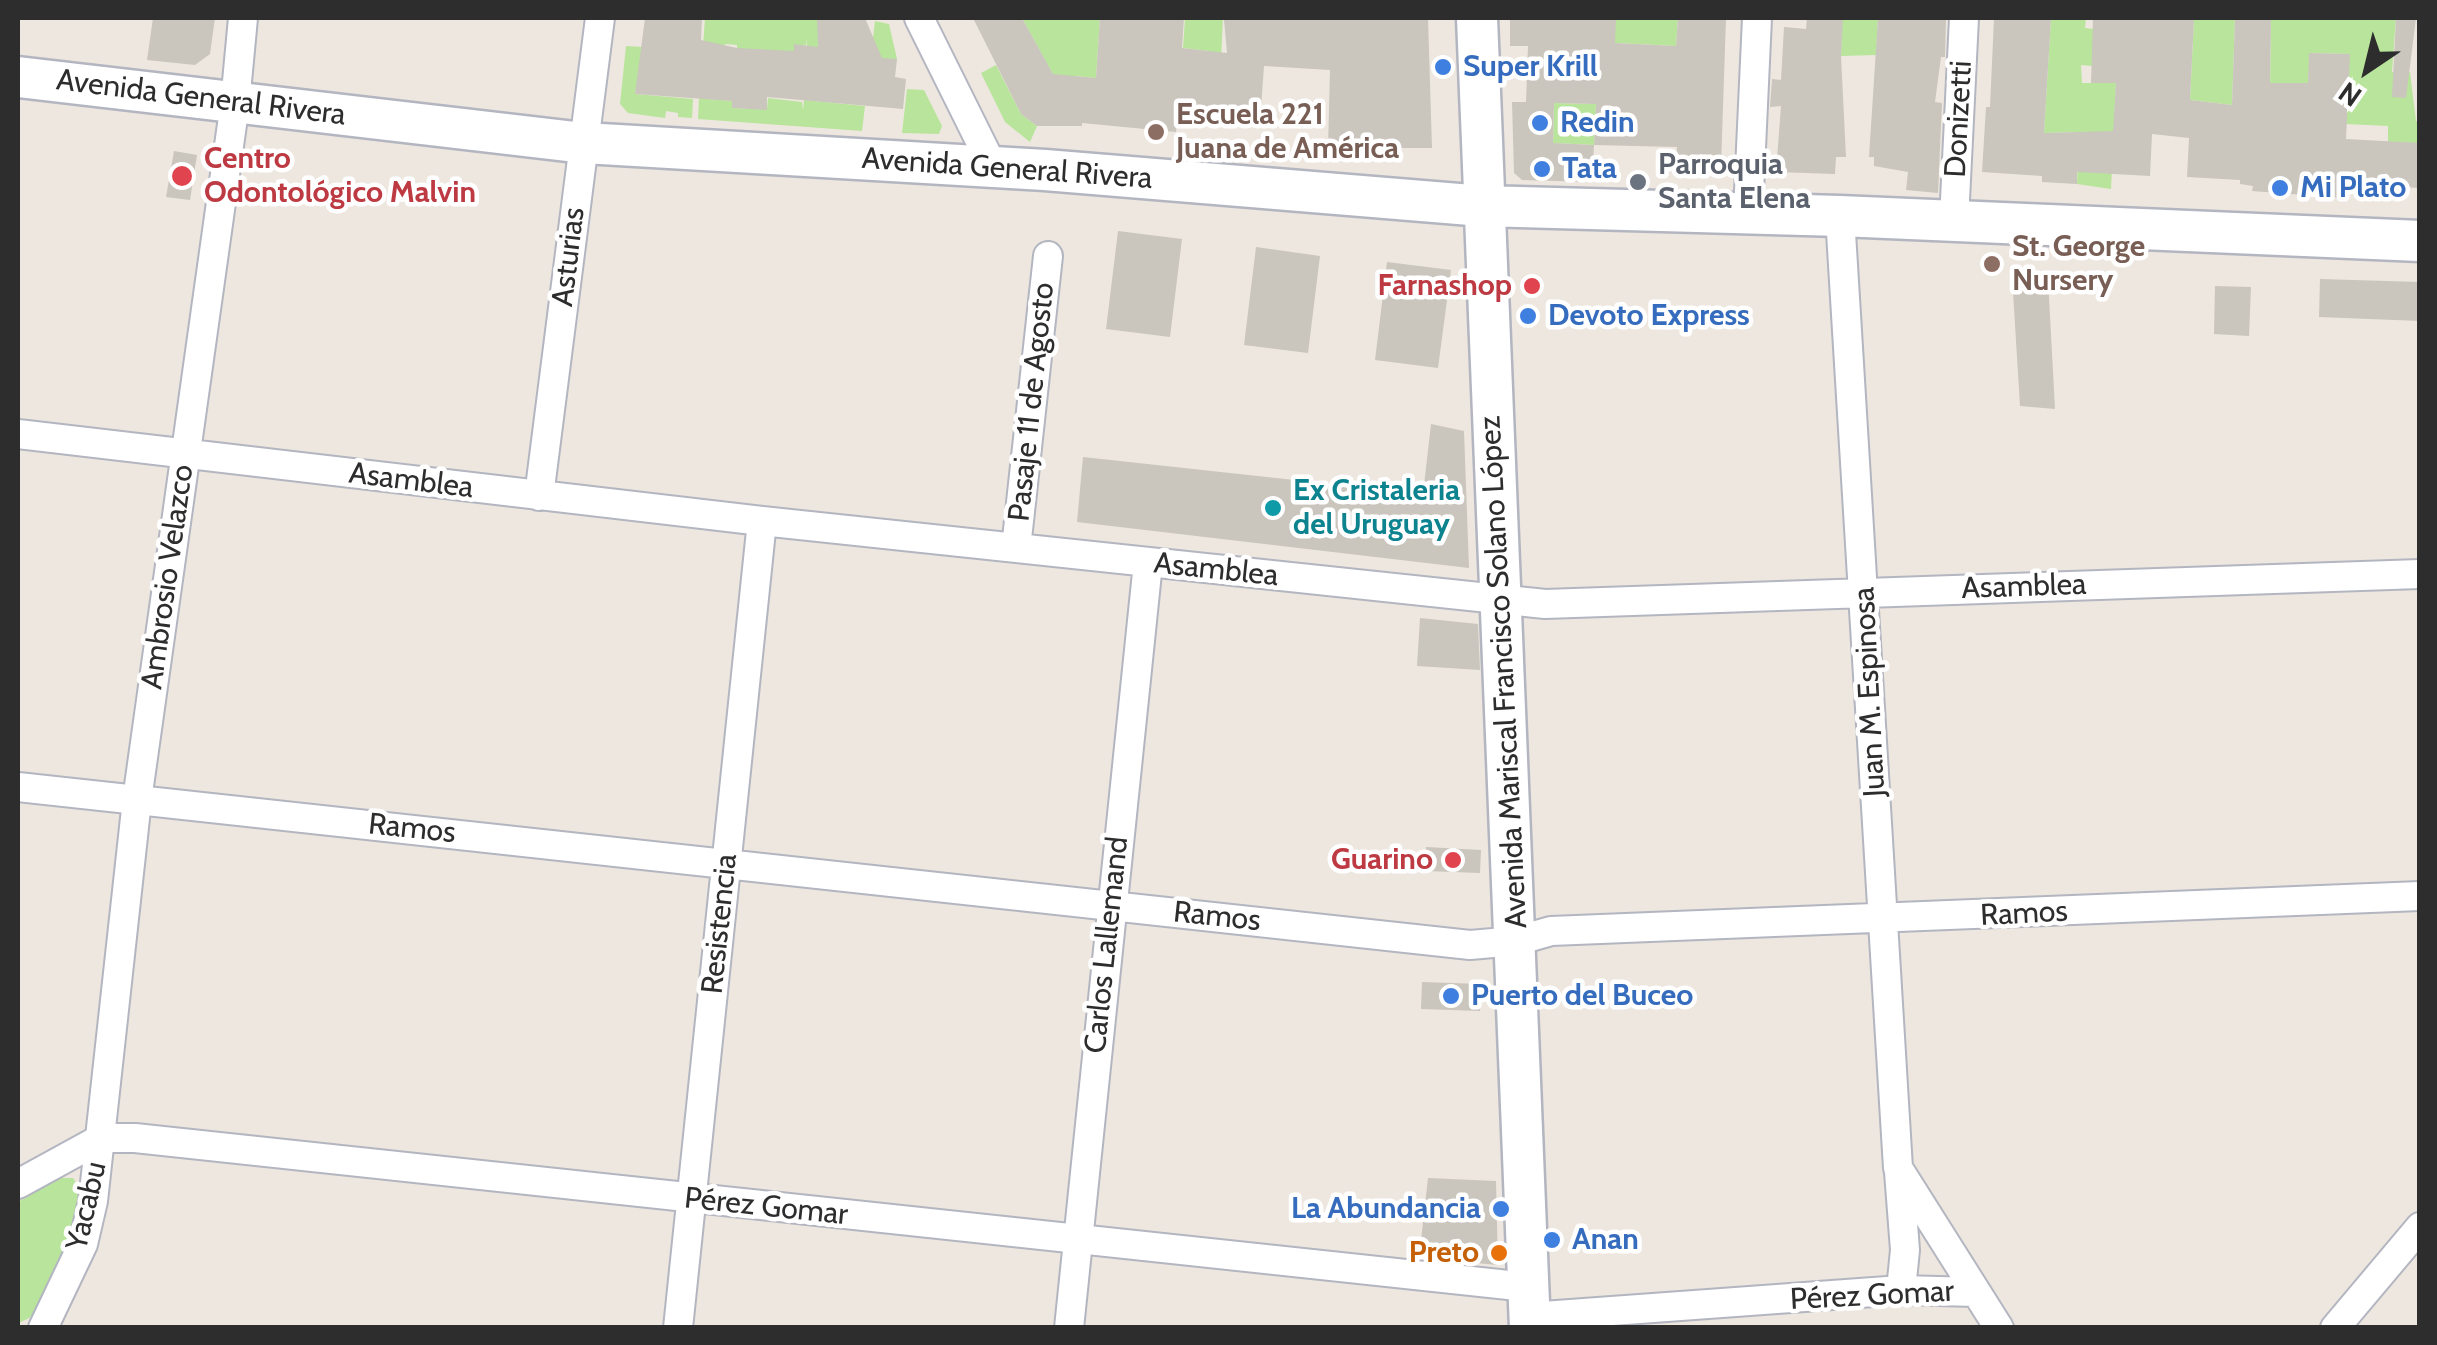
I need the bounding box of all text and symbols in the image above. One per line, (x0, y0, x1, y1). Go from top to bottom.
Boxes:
north arrow (2317, 20, 2417, 120)
place label: Super Krill (1463, 49, 1598, 85)
marker: Super Krill (1432, 56, 1454, 78)
street label: Donizetti (1938, 60, 1980, 178)
street label: Avenida General Rivera (54, 62, 348, 134)
text: N (2332, 75, 2368, 114)
place label: Escuela 221 Juana de América (1176, 97, 1399, 168)
place label: Redin (1560, 105, 1635, 141)
marker: Redin (1529, 112, 1551, 134)
marker: Escuela 221 Juana de América (1145, 121, 1167, 143)
place label: Centro Odontológico Malvin (204, 141, 476, 212)
street label: Avenida General Rivera (861, 141, 1153, 197)
place label: Parroquia Santa Elena (1658, 147, 1810, 218)
place label: Tata (1562, 151, 1617, 187)
marker: Tata (1531, 158, 1553, 180)
marker: Centro Odontológico Malvin (169, 163, 195, 189)
place label: Mi Plato (2300, 170, 2406, 206)
marker: Parroquia Santa Elena (1627, 171, 1649, 193)
marker: Mi Plato (2269, 177, 2291, 199)
street label: Asturias (545, 205, 593, 309)
place label: St. George Nursery (2012, 229, 2145, 300)
marker: St. George Nursery (1981, 253, 2003, 275)
place label: Farnashop (1378, 268, 1512, 304)
marker: Farnashop (1521, 275, 1543, 297)
street label: Pasaje 11 de Agosto (1002, 281, 1062, 523)
place label: Devoto Express (1548, 298, 1750, 334)
marker: Devoto Express (1517, 305, 1539, 327)
street label: Avenida Mariscal Francisco Solano López (1473, 415, 1535, 929)
street label: Asamblea (347, 456, 475, 506)
street label: Ambrosio Velazco (134, 463, 202, 691)
place label: Ex Cristaleria del Uruguay (1293, 473, 1460, 544)
marker: Ex Cristaleria del Uruguay (1262, 497, 1284, 519)
street label: Asamblea (1152, 546, 1280, 594)
street label: Asamblea (1961, 567, 2087, 607)
street label: Juan M. Espinosa (1847, 586, 1893, 798)
street label: Ramos (367, 807, 457, 851)
street label: Carlos Lallemand (1078, 835, 1136, 1055)
place label: Guarino (1331, 842, 1433, 878)
marker: Guarino (1442, 849, 1464, 871)
street label: Resistencia (695, 852, 745, 996)
street label: Ramos (1979, 894, 2069, 934)
street label: Ramos (1172, 895, 1262, 939)
place label: Puerto del Buceo (1471, 978, 1693, 1014)
marker: Puerto del Buceo (1440, 985, 1462, 1007)
street label: Yacabu (59, 1158, 115, 1254)
street label: Pérez Gomar (682, 1181, 850, 1233)
place label: La Abundancia (1291, 1191, 1481, 1227)
marker: La Abundancia (1490, 1198, 1512, 1220)
place label: Anan (1572, 1222, 1639, 1258)
marker: Anan (1541, 1229, 1563, 1251)
place label: Preto (1409, 1235, 1479, 1271)
marker: Preto (1488, 1242, 1510, 1264)
street label: Pérez Gomar (1789, 1274, 1955, 1318)

